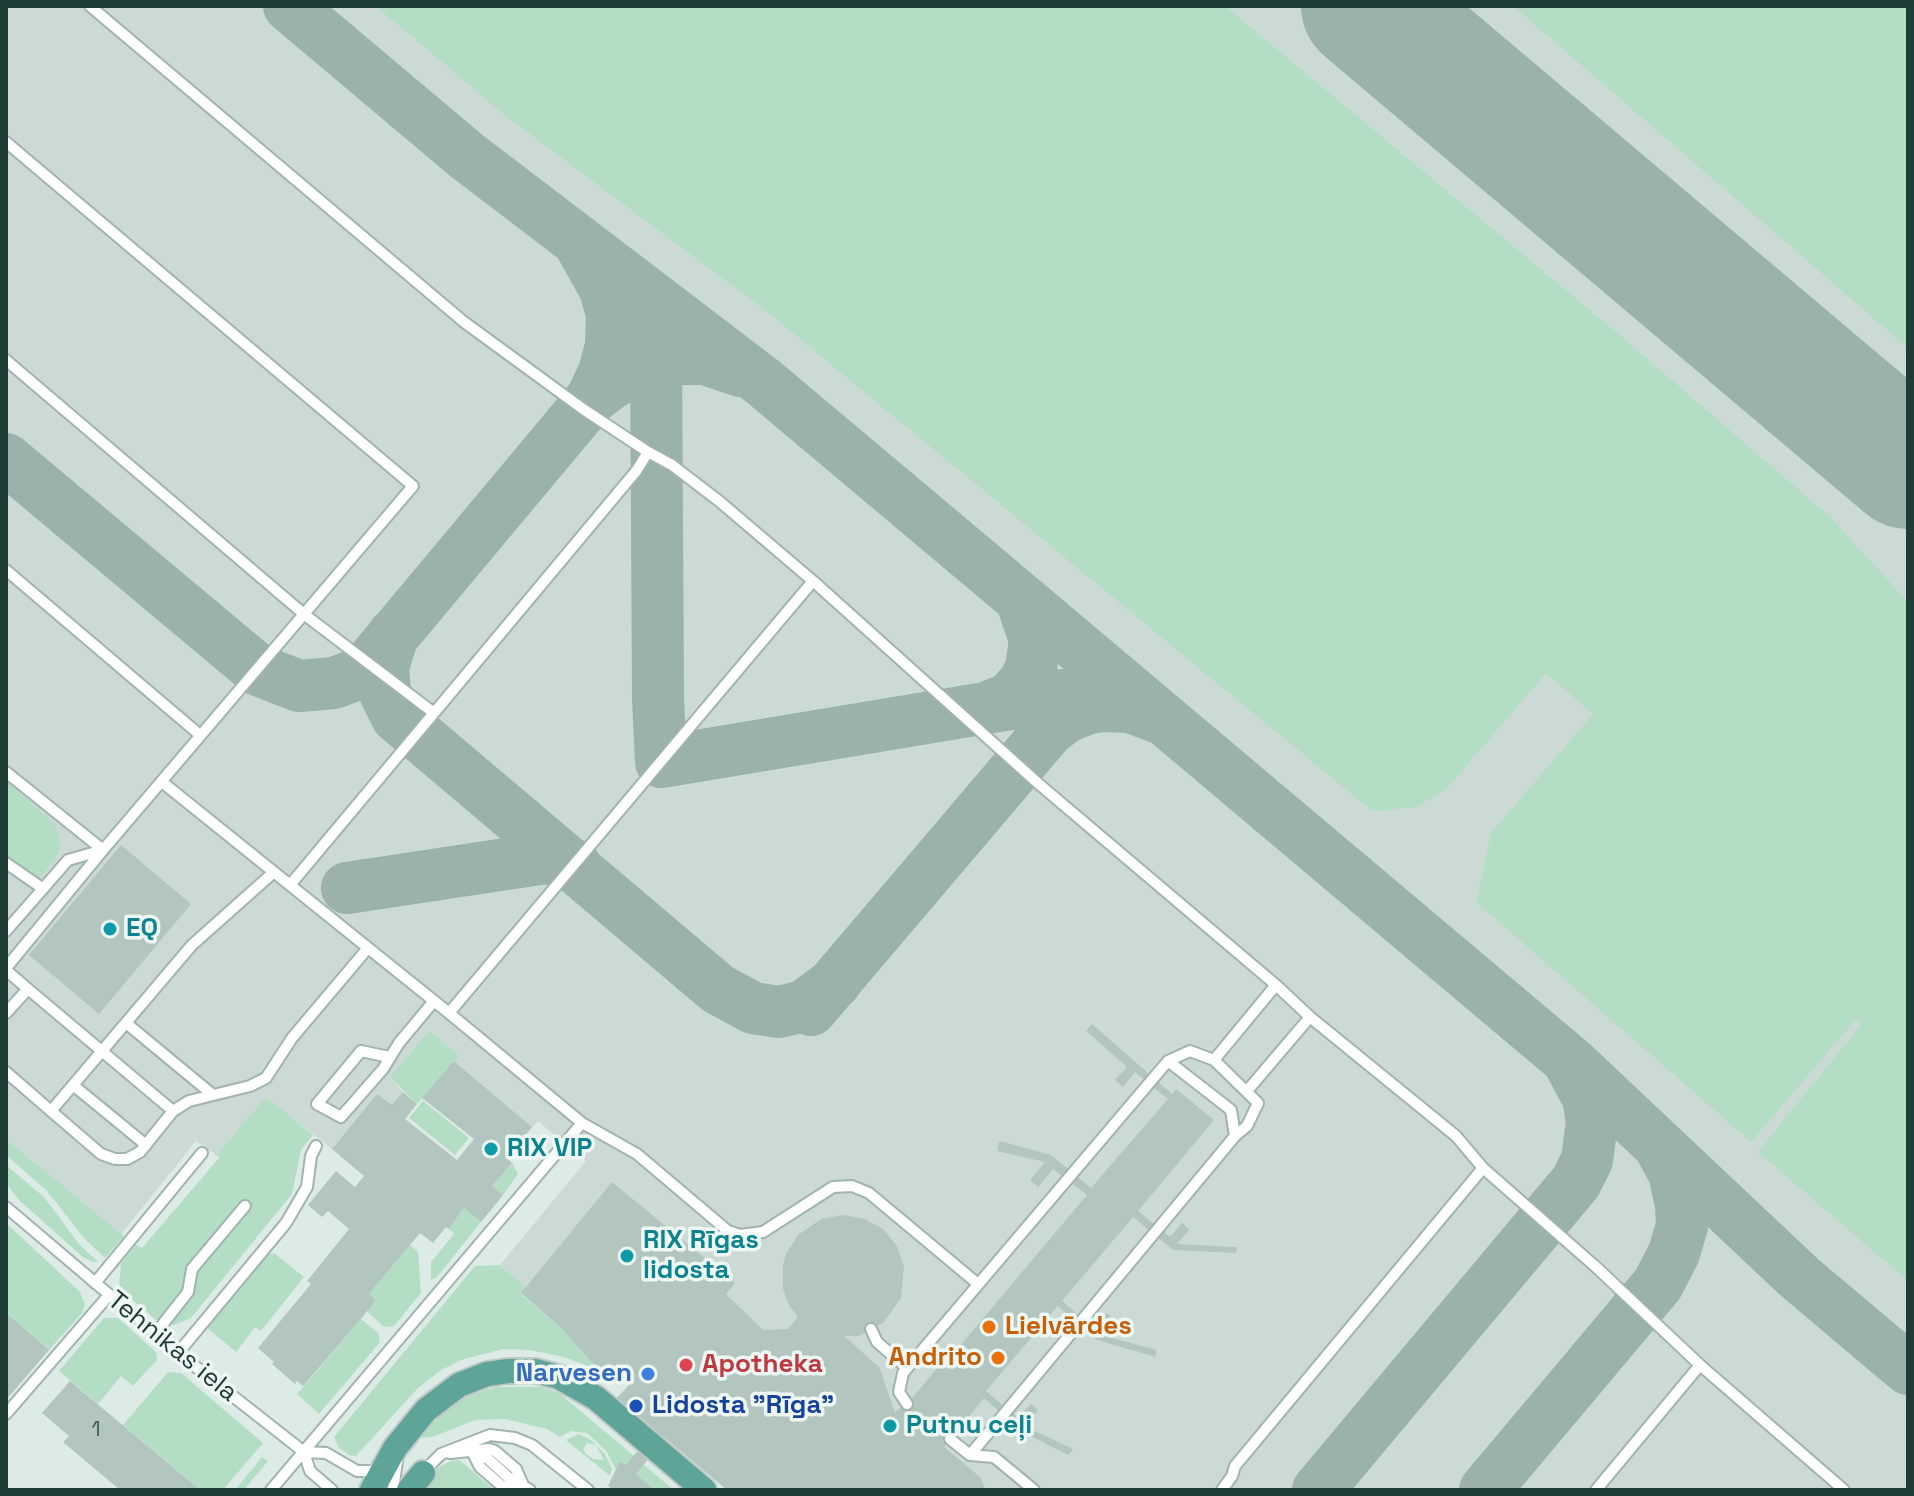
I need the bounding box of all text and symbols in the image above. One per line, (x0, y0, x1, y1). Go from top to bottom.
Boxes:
place label: EQ (126, 913, 158, 945)
marker: EQ (101, 920, 119, 938)
place label: RIX VIP (507, 1133, 592, 1165)
marker: RIX VIP (482, 1140, 500, 1158)
place label: RIX Rīgas lidosta (643, 1225, 759, 1286)
marker: RIX Rīgas lidosta (618, 1247, 636, 1265)
street label: Tehnikas iela (101, 1285, 243, 1409)
place label: Lielvārdes (1005, 1311, 1132, 1343)
marker: Lielvārdes (980, 1318, 998, 1336)
place label: Andrito (888, 1342, 982, 1374)
place label: Apotheka (702, 1349, 823, 1381)
marker: Andrito (989, 1349, 1007, 1367)
marker: Apotheka (677, 1356, 695, 1374)
place label: Narvesen (516, 1358, 632, 1390)
marker: Narvesen (639, 1365, 657, 1383)
place label: Lidosta "Rīga" (652, 1390, 834, 1422)
marker: Lidosta "Rīga" (627, 1397, 645, 1415)
place label: Putnu ceļi (906, 1410, 1032, 1442)
house number: 1 (91, 1417, 101, 1443)
marker: Putnu ceļi (881, 1417, 899, 1435)

